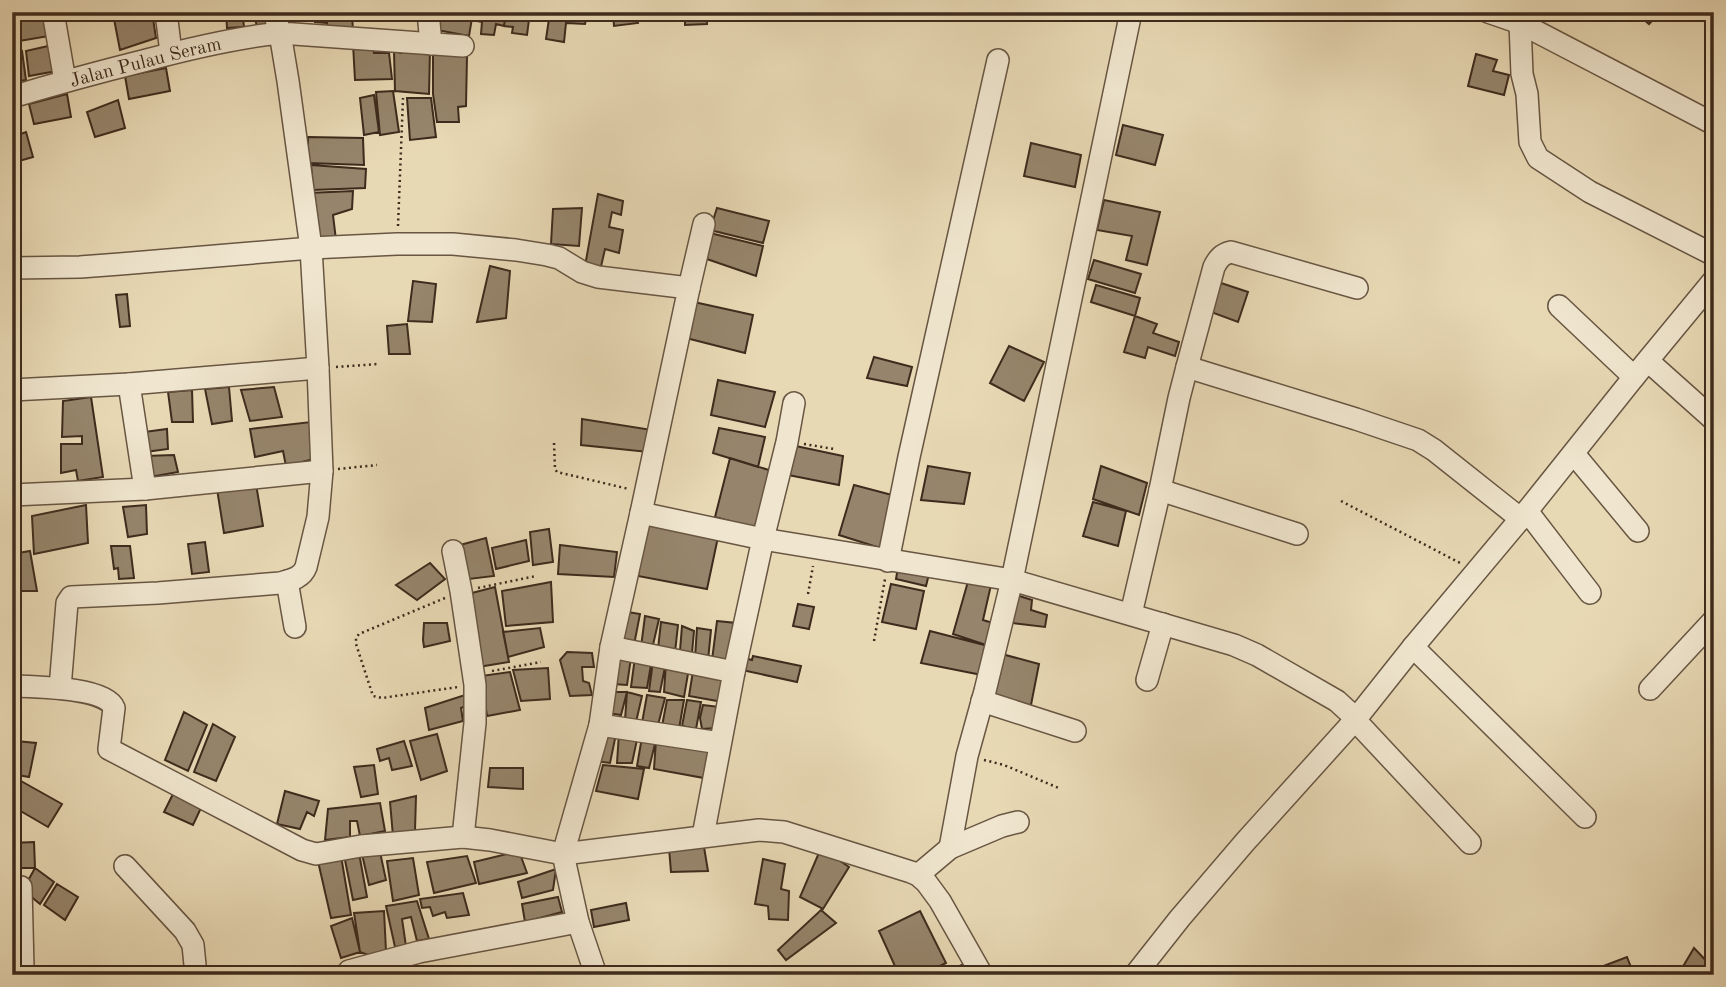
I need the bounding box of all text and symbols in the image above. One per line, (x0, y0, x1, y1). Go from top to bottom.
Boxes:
street label: Jalan Pulau Seram (68, 35, 223, 92)

